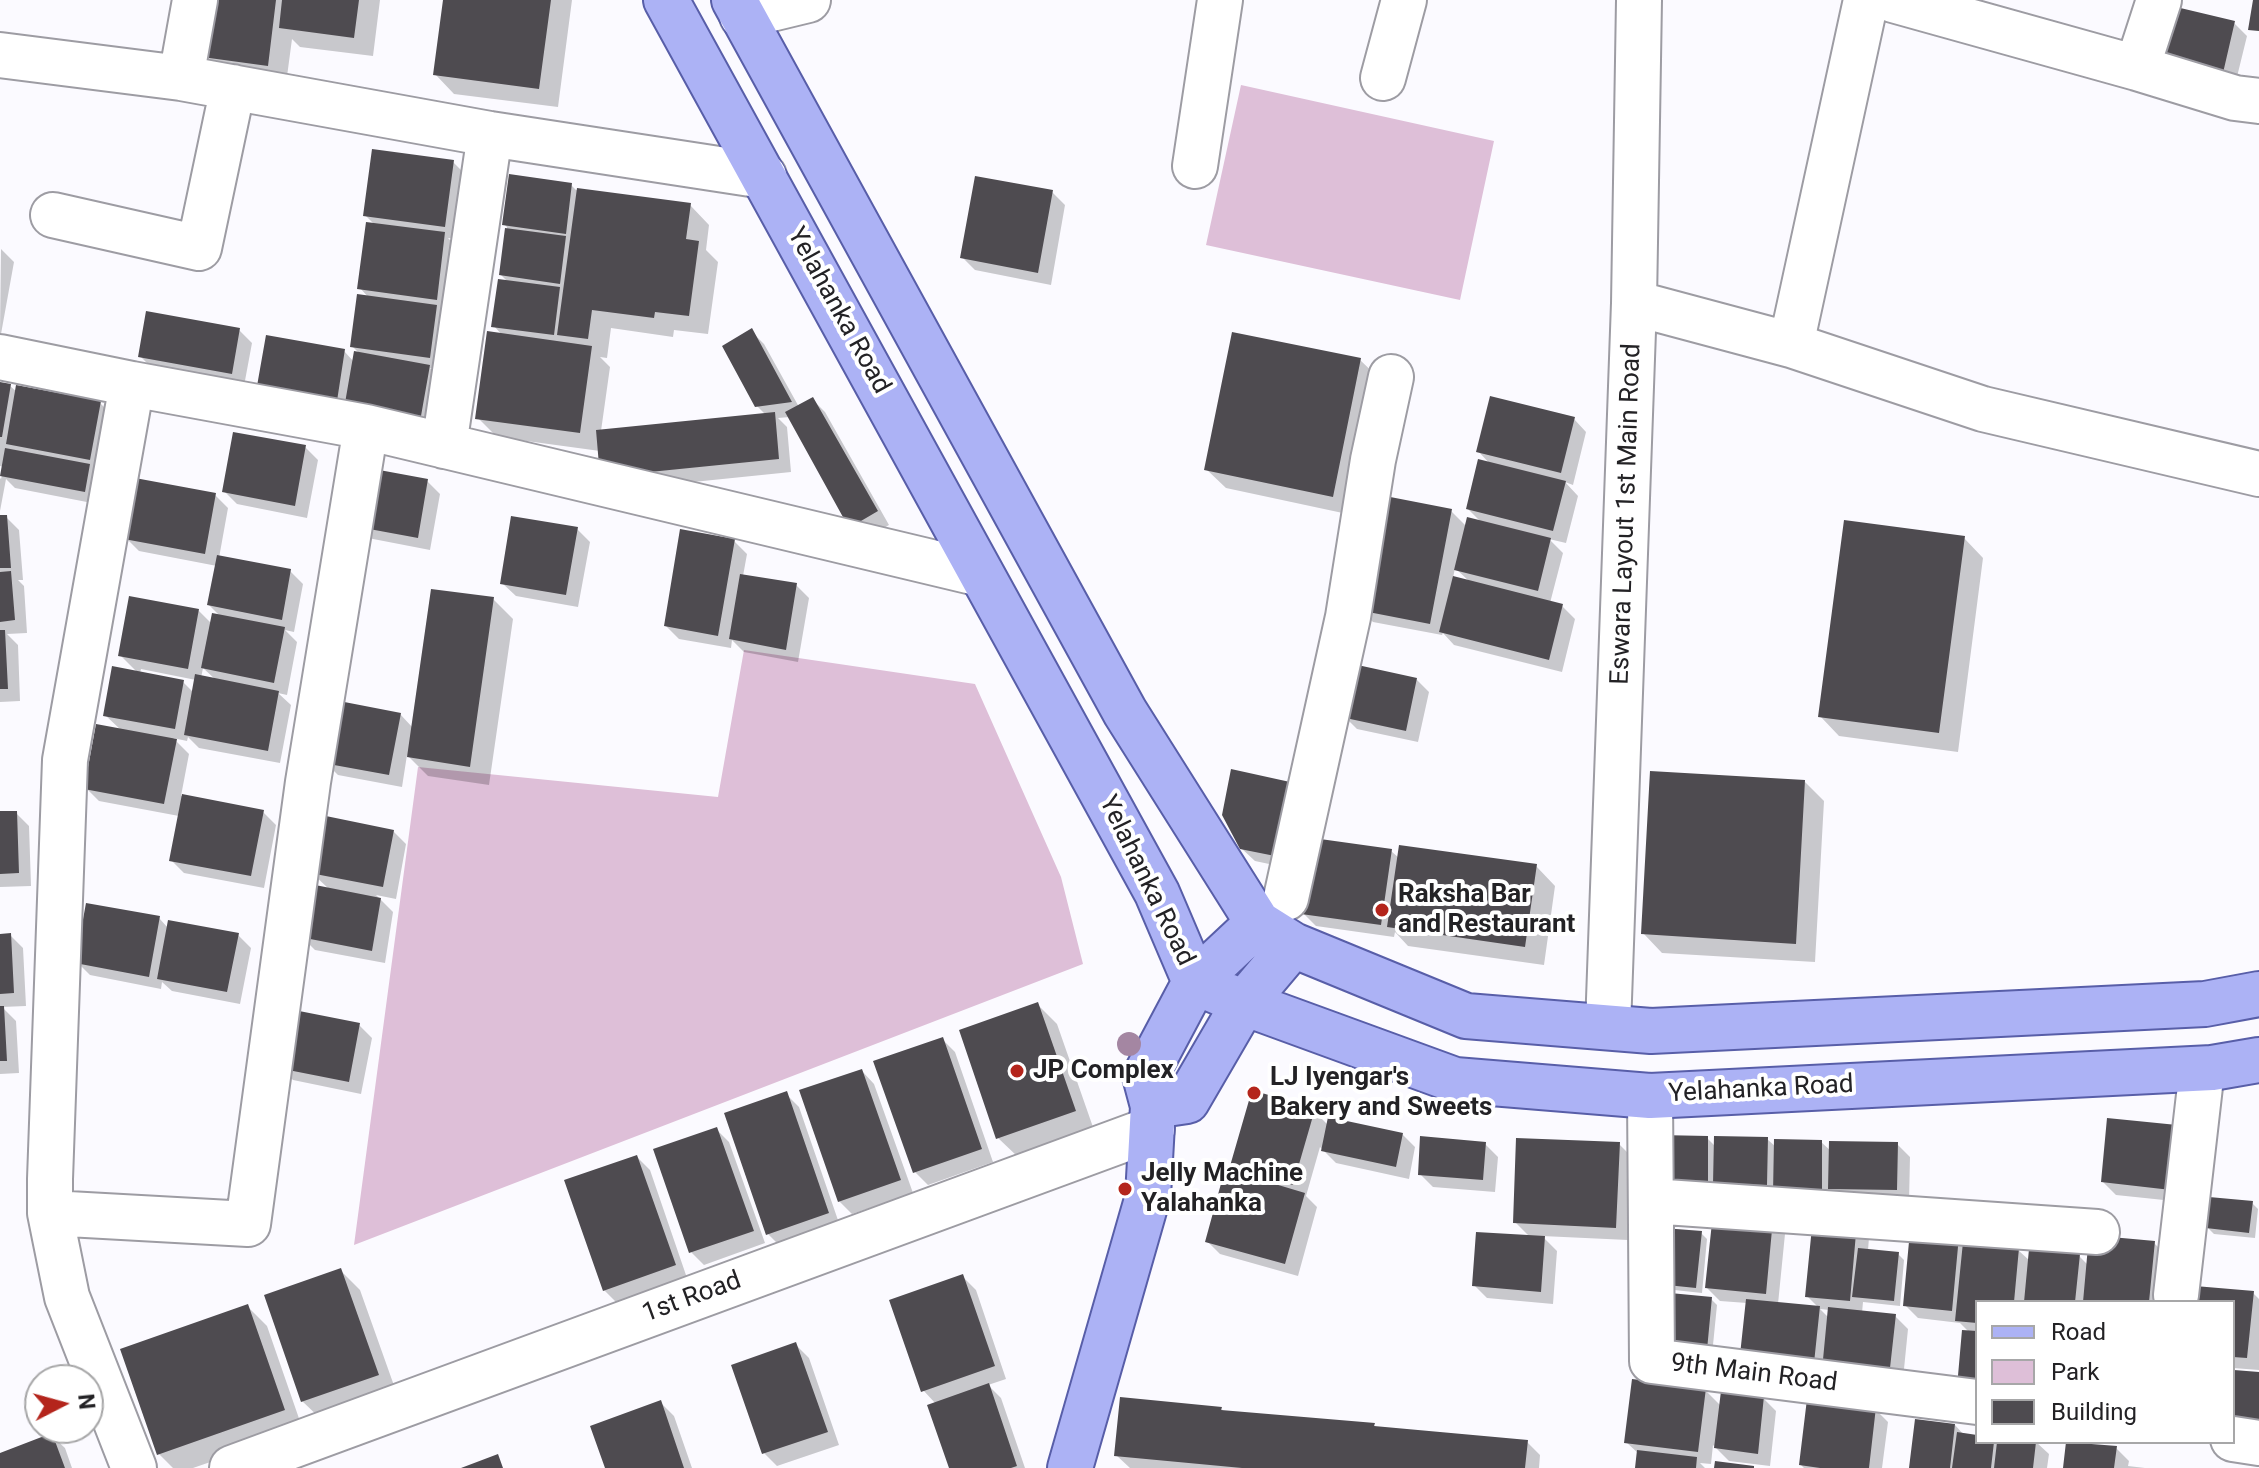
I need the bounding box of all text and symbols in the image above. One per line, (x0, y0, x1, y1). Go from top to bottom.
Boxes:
street label: Yelahanka Road (779, 222, 897, 400)
street label: Eswara Layout 1st Main Road (1605, 343, 1649, 685)
street label: Yelahanka Road (1091, 791, 1201, 971)
place label: Raksha Bar and Restaurant (1398, 879, 1575, 940)
marker: Raksha Bar and Restaurant (1373, 901, 1391, 919)
place label: JP Complex (1033, 1055, 1174, 1087)
marker: JP Complex (1008, 1062, 1026, 1080)
place label: LJ Iyengar's Bakery and Sweets (1270, 1062, 1492, 1124)
street label: Yelahanka Road (1668, 1070, 1854, 1110)
marker: LJ Iyengar's Bakery and Sweets (1245, 1084, 1263, 1102)
place label: Jelly Machine Yalahanka (1141, 1158, 1303, 1220)
marker: Jelly Machine Yalahanka (1116, 1180, 1134, 1198)
street label: 1st Road (638, 1266, 746, 1330)
legend (1975, 1300, 2235, 1444)
text: Road (2051, 1318, 2106, 1346)
street label: 9th Main Road (1669, 1348, 1839, 1400)
text: Park (2051, 1358, 2099, 1386)
north arrow (24, 1364, 104, 1444)
text: N (73, 1393, 100, 1411)
text: Building (2051, 1398, 2137, 1426)

